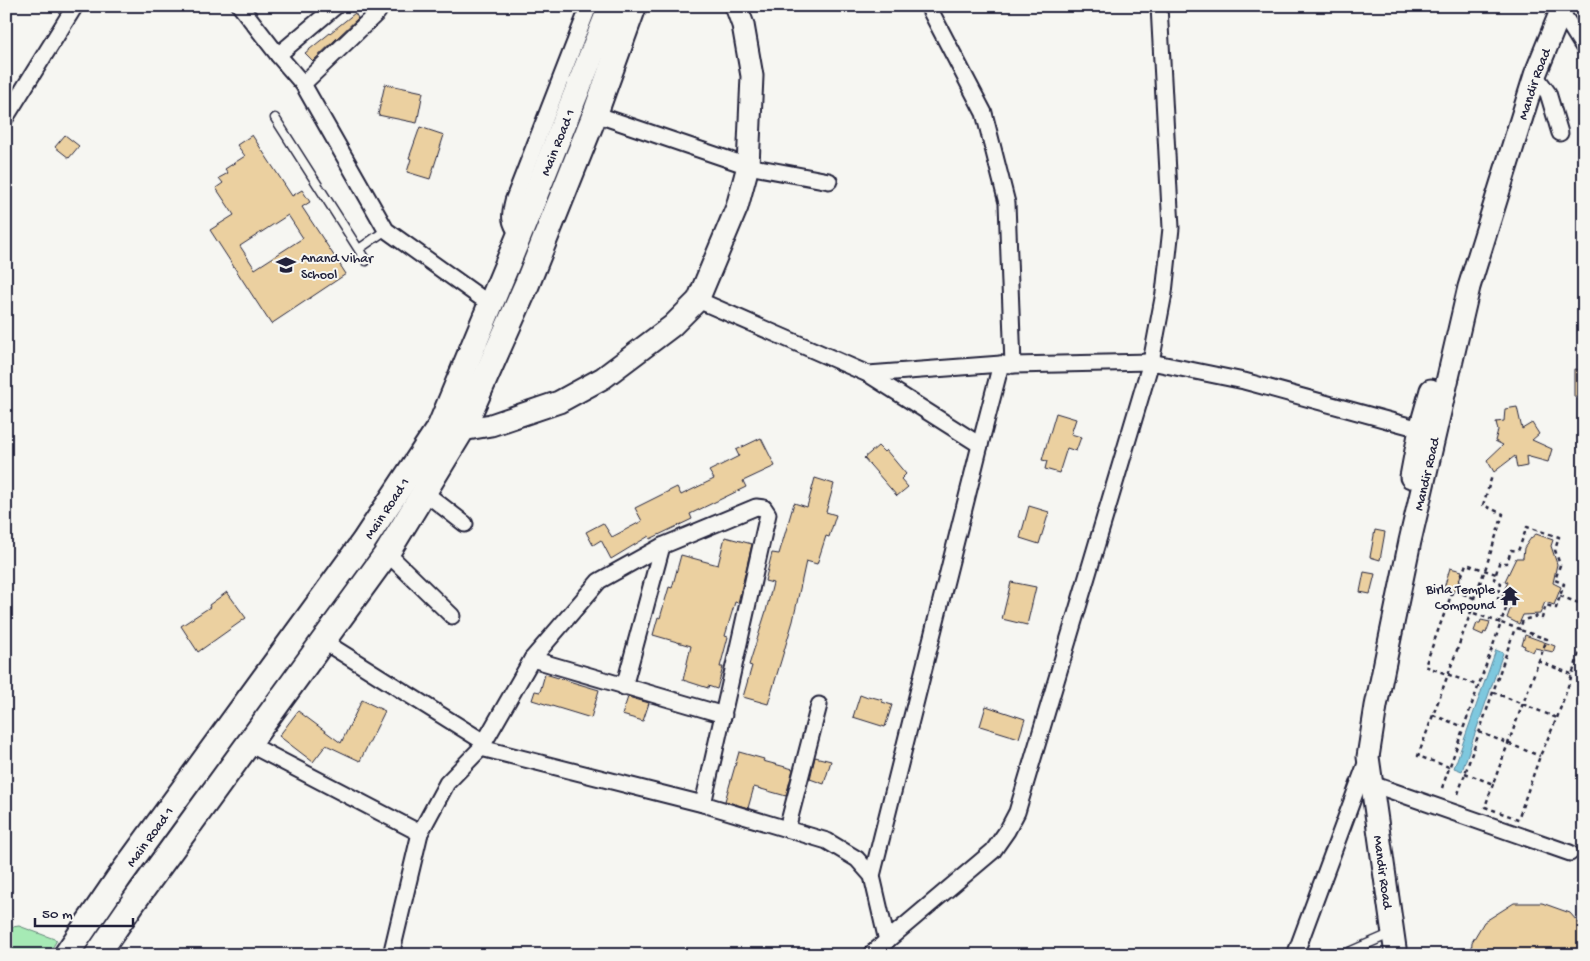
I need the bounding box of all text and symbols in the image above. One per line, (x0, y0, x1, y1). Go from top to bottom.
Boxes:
street label: Mandir Road (1516, 45, 1557, 122)
street label: Main Road 1 (538, 107, 580, 179)
place label: Anand Vihar School (301, 251, 374, 284)
school or university icon: Anand Vihar School (275, 254, 297, 276)
street label: Mandir Road (1411, 435, 1445, 513)
street label: Main Road 1 (362, 475, 414, 543)
place label: Birla Temple Compound (1425, 582, 1497, 615)
temple icon: Birla Temple Compound (1499, 585, 1521, 607)
street label: Main Road 1 (124, 804, 179, 871)
street label: Mandir Road (1368, 834, 1395, 912)
scale bar (35, 896, 132, 928)
text: 50 m (42, 906, 73, 924)

